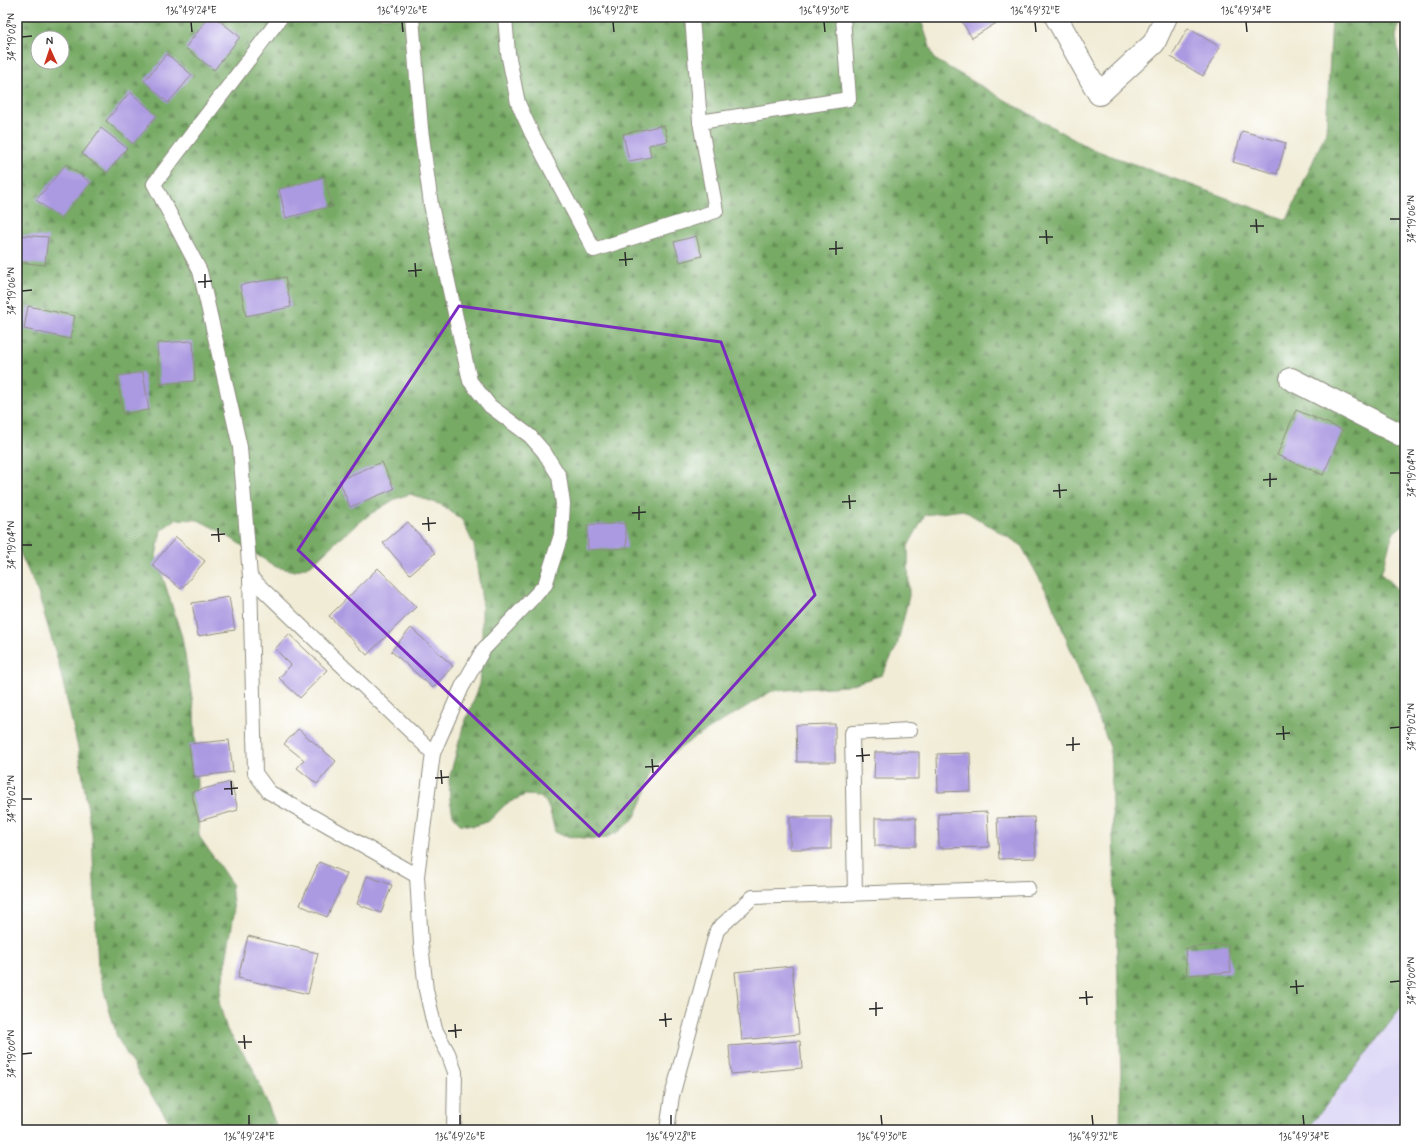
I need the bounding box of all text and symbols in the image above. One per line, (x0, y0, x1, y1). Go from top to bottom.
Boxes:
text: 136°49'24"E (165, 4, 217, 18)
text: 136°49'26"E (377, 4, 427, 18)
text: 136°49'28"E (588, 4, 638, 18)
text: 136°49'30"E (799, 4, 849, 18)
text: 136°49'32"E (1010, 4, 1060, 18)
text: 136°49'34"E (1221, 4, 1272, 18)
text: 34°19'08"N (5, 13, 19, 61)
north arrow (30, 30, 70, 70)
text: N (46, 34, 54, 48)
text: 34°19'06"N (1405, 195, 1419, 243)
text: 34°19'06"N (5, 267, 19, 315)
text: 34°19'04"N (1405, 448, 1419, 497)
text: 34°19'04"N (5, 520, 19, 569)
text: 34°19'02"N (1405, 703, 1419, 751)
text: 34°19'02"N (5, 775, 19, 823)
text: 34°19'00"N (1405, 957, 1419, 1005)
text: 34°19'00"N (5, 1030, 19, 1078)
text: 136°49'24"E (223, 1130, 275, 1144)
text: 136°49'26"E (435, 1130, 485, 1144)
text: 136°49'28"E (646, 1130, 696, 1144)
text: 136°49'30"E (857, 1130, 907, 1144)
text: 136°49'32"E (1068, 1130, 1118, 1144)
text: 136°49'34"E (1279, 1130, 1330, 1144)

